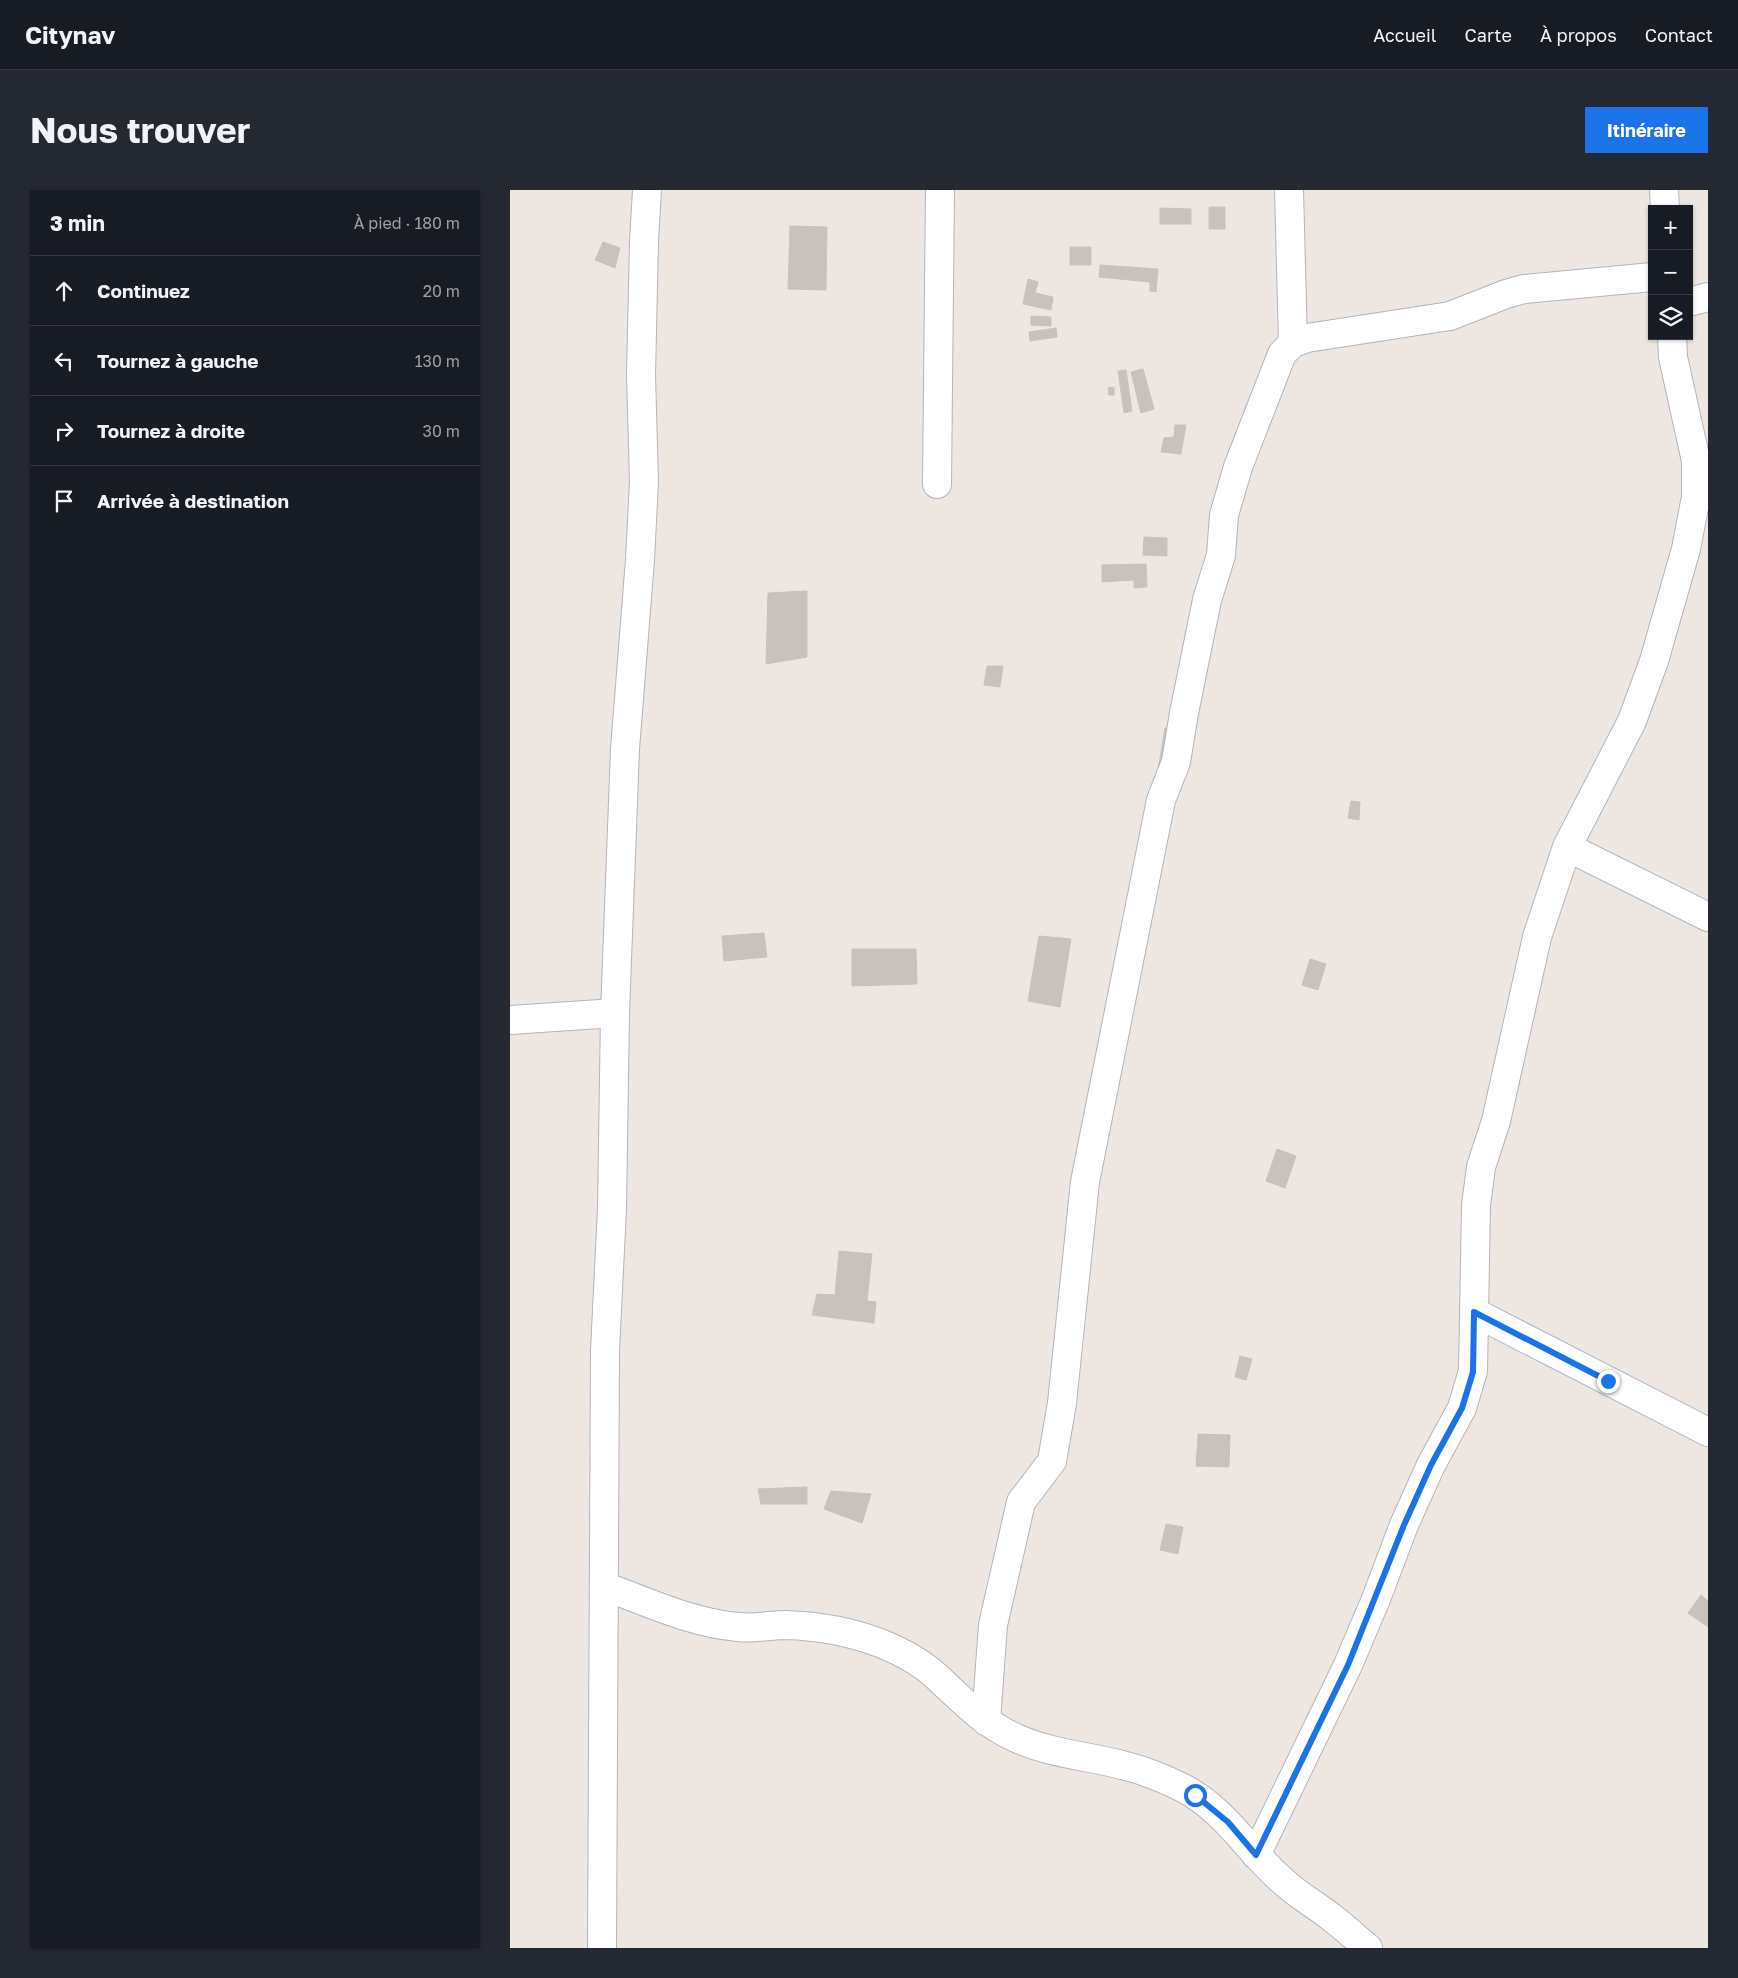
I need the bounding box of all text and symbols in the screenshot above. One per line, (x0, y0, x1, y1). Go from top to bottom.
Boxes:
text: Citynav (25, 20, 115, 49)
text: Accueil (1373, 24, 1437, 46)
text: Carte (1465, 24, 1512, 46)
text: À propos (1540, 24, 1617, 46)
text: Contact (1645, 24, 1713, 46)
button: Itinéraire (1585, 107, 1708, 153)
text: Nous trouver (30, 109, 250, 151)
map controls (1648, 205, 1693, 340)
button: + (1648, 205, 1693, 250)
text: 3 min (50, 210, 105, 236)
text: À pied · 180 m (354, 213, 460, 233)
button: − (1648, 250, 1693, 295)
icon: ahead (50, 277, 78, 305)
text: Continuez (97, 279, 190, 302)
text: 20 m (423, 281, 460, 301)
button: layers (1648, 295, 1693, 340)
icon: left (50, 347, 78, 375)
text: Tournez à gauche (97, 349, 258, 372)
text: 130 m (415, 351, 460, 371)
icon: right (50, 417, 78, 445)
text: Tournez à droite (97, 419, 245, 442)
text: 30 m (423, 421, 460, 441)
icon: arrive (50, 487, 78, 515)
text: Arrivée à destination (97, 489, 289, 512)
route end (1597, 1370, 1620, 1393)
route start (1184, 1784, 1207, 1807)

